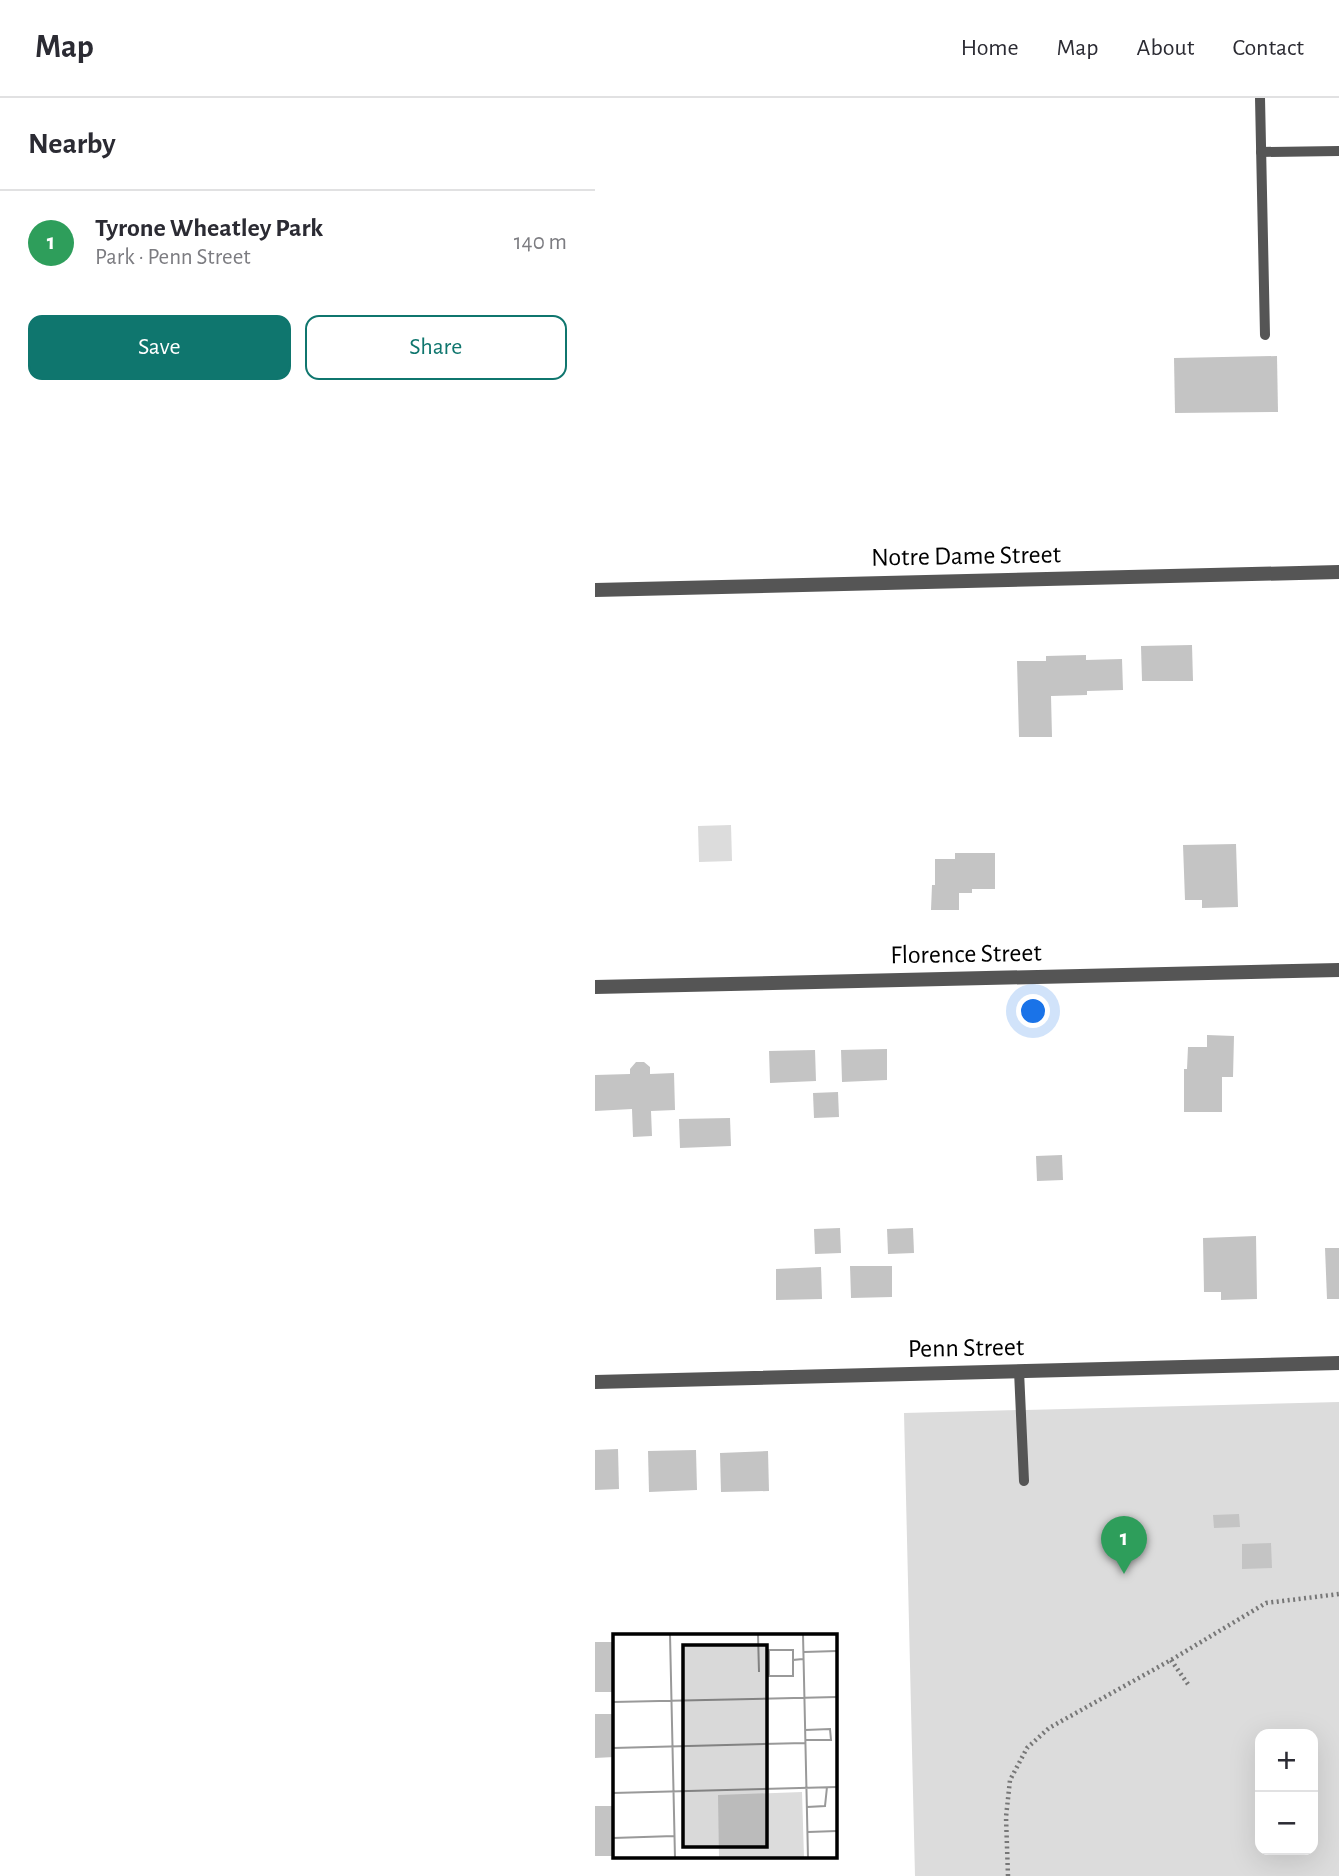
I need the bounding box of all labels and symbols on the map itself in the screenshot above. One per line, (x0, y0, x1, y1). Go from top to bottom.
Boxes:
street label: Notre Dame Street (871, 541, 1061, 571)
street label: Florence Street (890, 940, 1042, 968)
your location (1016, 994, 1050, 1028)
street label: Penn Street (908, 1334, 1024, 1362)
pin: 1 (1101, 1516, 1147, 1574)
inset map (613, 1634, 837, 1858)

